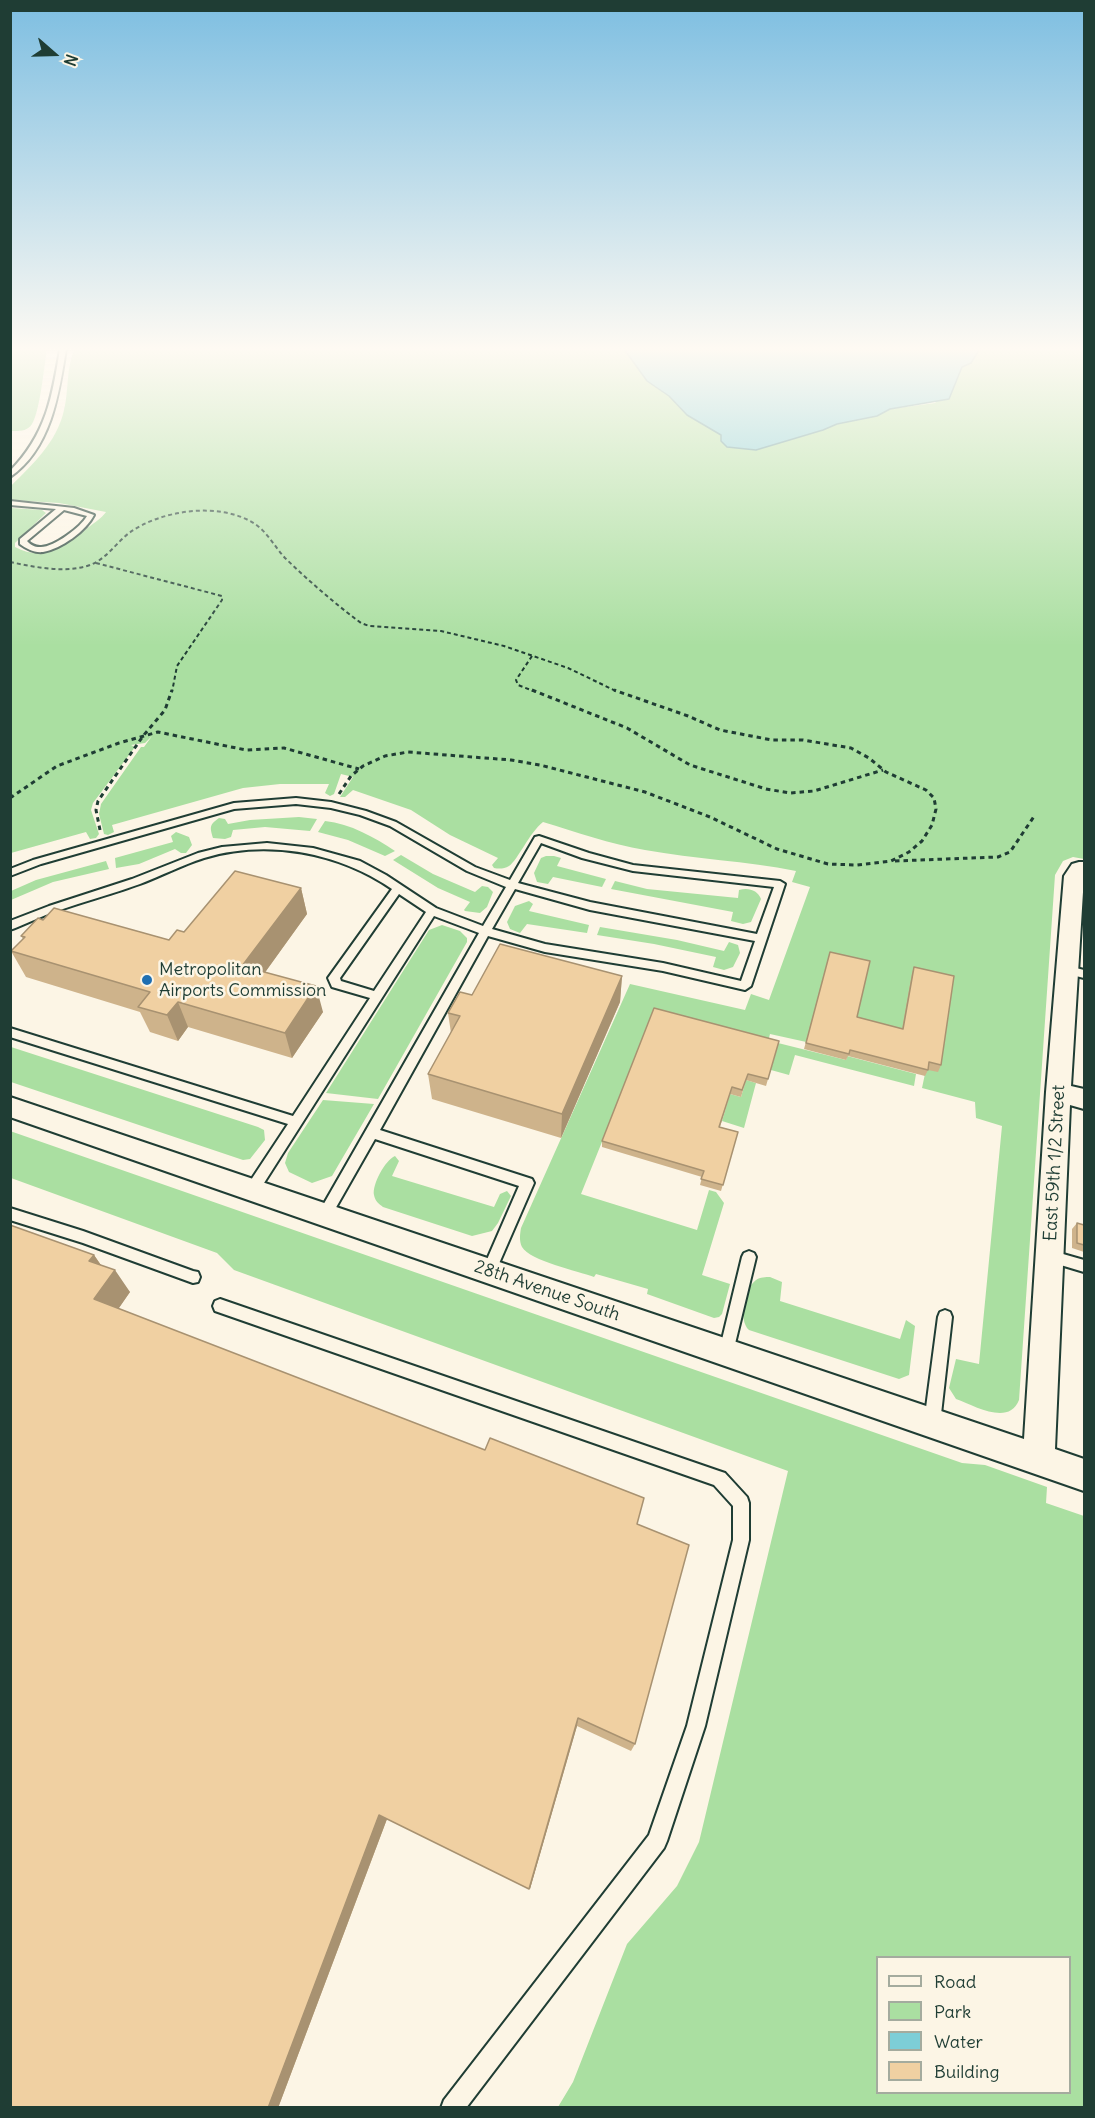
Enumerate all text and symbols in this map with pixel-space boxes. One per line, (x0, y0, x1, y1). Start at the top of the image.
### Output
north arrow (24, 24, 84, 84)
text: N (60, 52, 82, 69)
place label: Metropolitan Airports Commission (159, 959, 327, 1002)
marker: Metropolitan Airports Commission (140, 973, 154, 987)
street label: East 59th 1/2 Street (1040, 1084, 1070, 1242)
street label: 28th Avenue South (471, 1256, 623, 1326)
legend (876, 1956, 1071, 2094)
text: Road (934, 1970, 976, 1993)
text: Park (934, 2000, 971, 2023)
text: Water (934, 2030, 983, 2053)
text: Building (934, 2060, 999, 2083)

